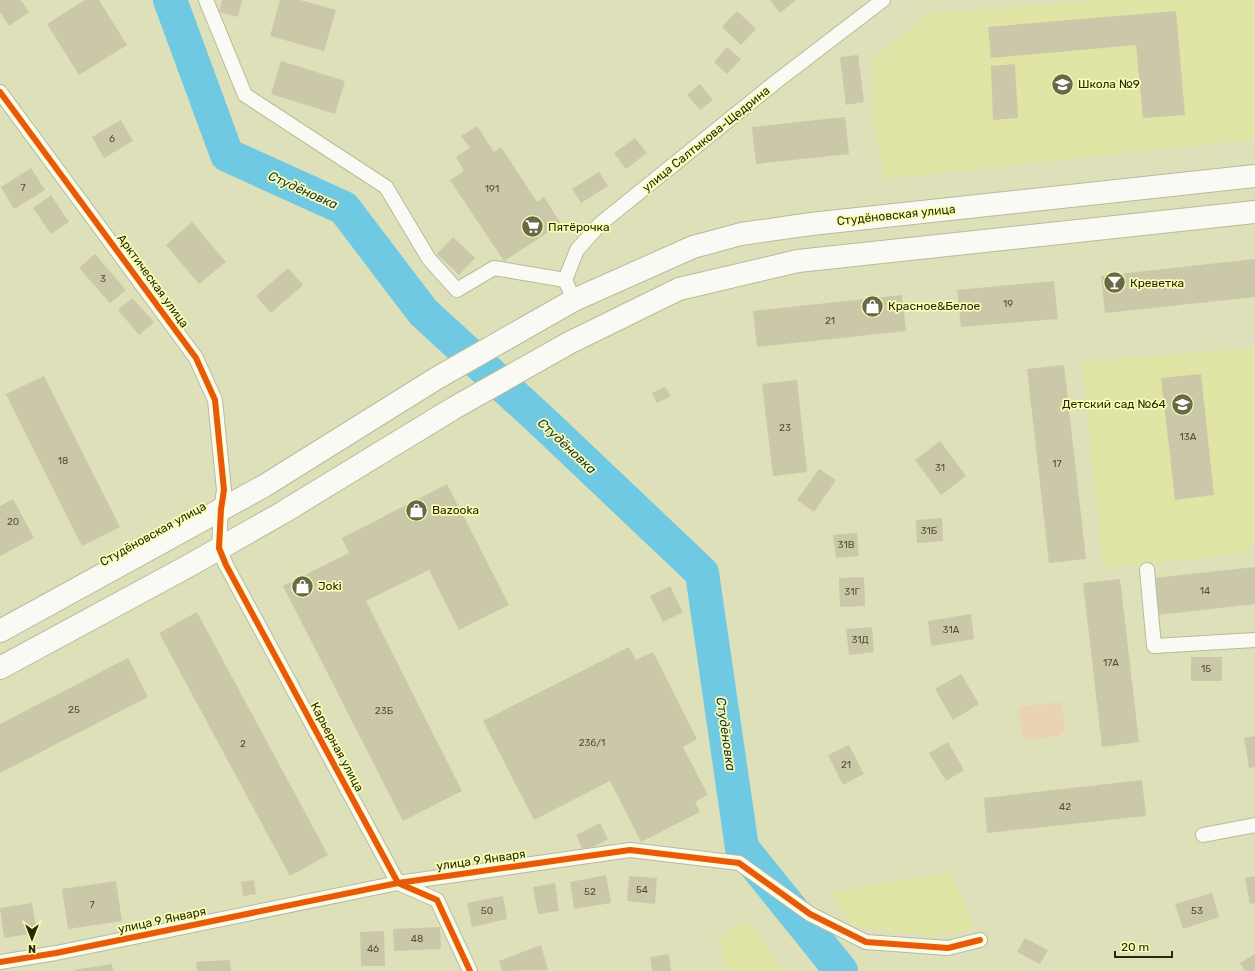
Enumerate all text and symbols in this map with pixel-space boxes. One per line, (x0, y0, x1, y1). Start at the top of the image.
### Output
school or university icon: Школа №9 (1050, 71, 1076, 97)
place label: Школа №9 (1078, 77, 1140, 91)
street label: улица Салтыкова-Щедрина (640, 83, 772, 195)
house number: 6 (109, 133, 115, 145)
water label: Студёновка (266, 168, 340, 212)
house number: 7 (20, 182, 26, 194)
house number: 191 (485, 183, 499, 195)
street label: Студёновская улица (836, 202, 956, 228)
supermarket icon: Пятёрочка (519, 214, 545, 240)
place label: Пятёрочка (548, 220, 610, 234)
street label: Арктическая улица (114, 232, 192, 330)
bar icon: Креветка (1102, 270, 1128, 296)
house number: 3 (100, 273, 106, 285)
place label: Креветка (1130, 276, 1184, 290)
shop icon: Красное&Белое (860, 293, 886, 319)
house number: 19 (1003, 298, 1013, 310)
place label: Красное&Белое (888, 299, 981, 313)
house number: 21 (825, 315, 835, 327)
school or university icon: Детский сад №64 (1169, 391, 1195, 417)
place label: Детский сад №64 (1062, 397, 1167, 411)
water label: Студёновка (535, 415, 600, 477)
house number: 23 (779, 422, 791, 434)
house number: 13А (1180, 431, 1197, 443)
house number: 18 (58, 455, 68, 467)
house number: 17 (1052, 458, 1062, 470)
house number: 31 (935, 462, 945, 474)
shop icon: Bazooka (403, 497, 429, 523)
street label: Студёновская улица (97, 499, 209, 569)
place label: Bazooka (432, 503, 479, 517)
house number: 20 (7, 516, 19, 528)
house number: 31Б (921, 525, 938, 537)
house number: 31В (838, 539, 855, 551)
shop icon: Joki (289, 573, 315, 599)
place label: Joki (318, 579, 342, 593)
house number: 14 (1200, 585, 1210, 597)
house number: 31Г (844, 586, 860, 598)
house number: 31А (943, 624, 960, 636)
house number: 31Д (851, 634, 869, 646)
house number: 17А (1103, 657, 1119, 669)
house number: 15 (1201, 663, 1211, 675)
water label: Студёновка (713, 696, 739, 772)
street label: Карьерная улица (308, 700, 366, 794)
house number: 25 (68, 704, 80, 716)
house number: 23Б (375, 705, 394, 717)
house number: 23б/1 (579, 737, 605, 749)
house number: 2 (240, 738, 246, 750)
house number: 21 (841, 759, 851, 771)
house number: 42 (1059, 801, 1071, 813)
street label: улица 9 Января (436, 847, 526, 873)
house number: 54 (636, 884, 648, 896)
house number: 52 (584, 886, 596, 898)
house number: 7 (89, 899, 95, 911)
street label: улица 9 Января (117, 904, 207, 936)
house number: 50 (481, 905, 493, 917)
house number: 53 (1191, 905, 1203, 917)
north arrow (12, 919, 52, 959)
house number: 48 (411, 933, 423, 945)
scale bar (1115, 933, 1172, 959)
text: 20 m (1121, 940, 1149, 954)
text: N (28, 942, 36, 955)
house number: 46 (367, 943, 379, 955)

